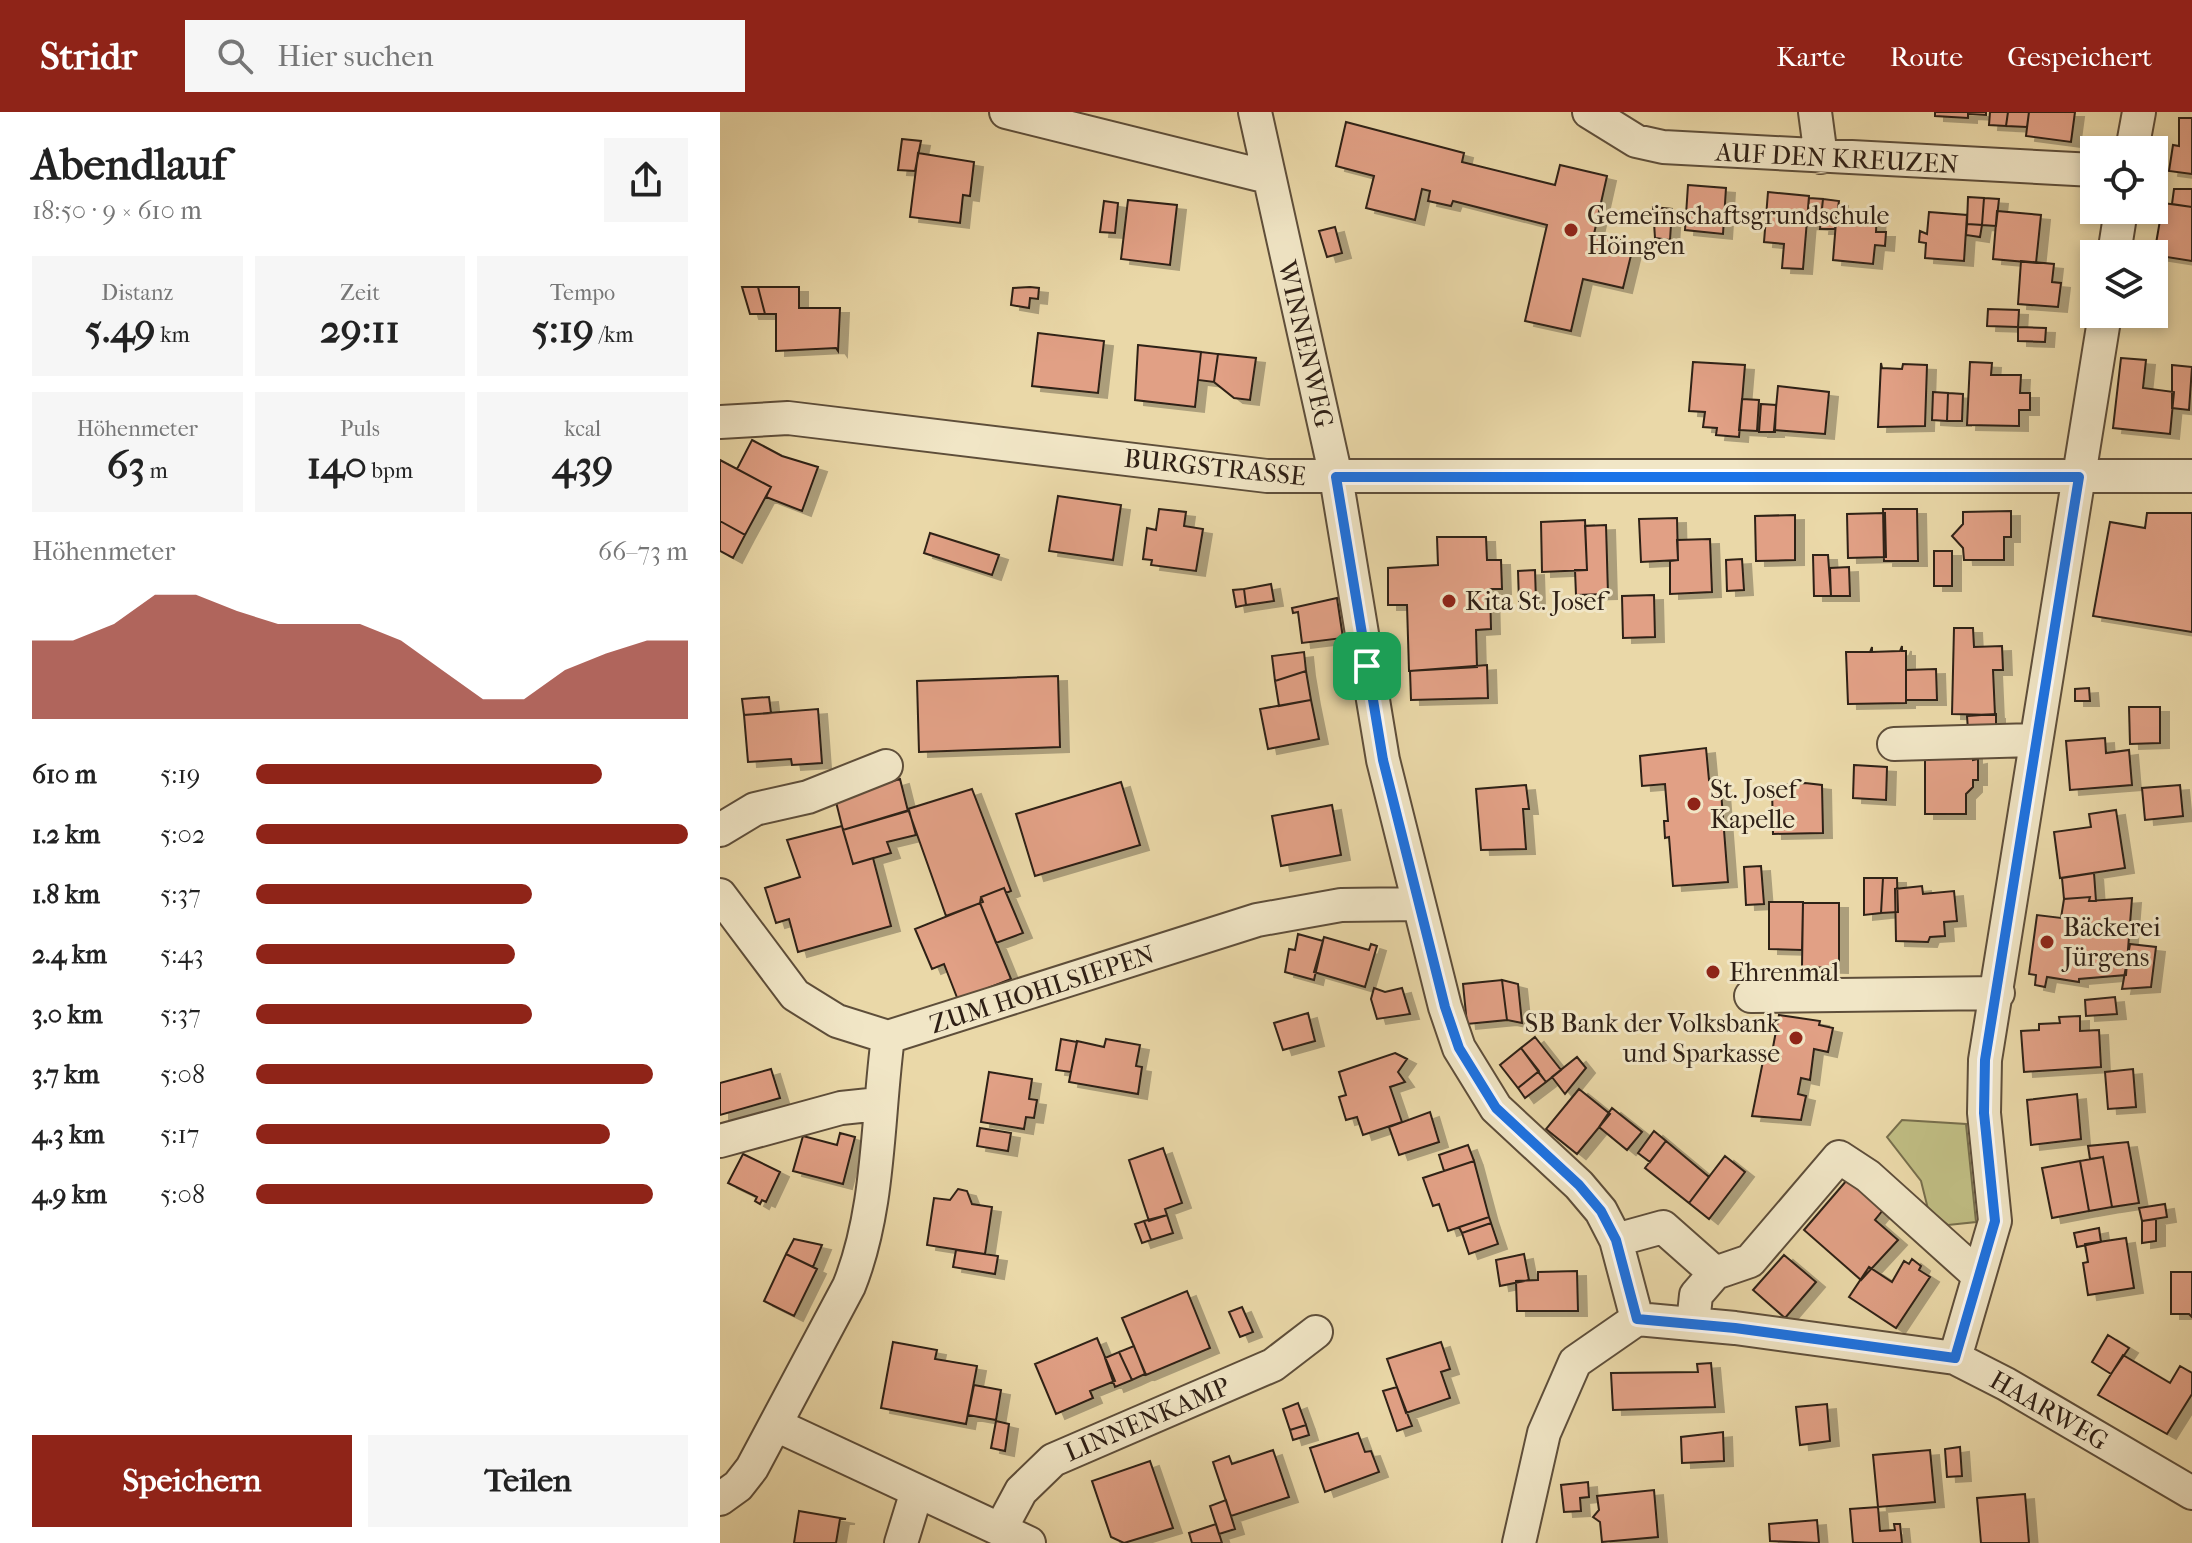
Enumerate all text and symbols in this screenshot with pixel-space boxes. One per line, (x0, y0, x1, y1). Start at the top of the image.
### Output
search box (185, 20, 745, 92)
text: Stridr (40, 34, 137, 79)
icon: search (213, 34, 257, 78)
text: Hier suchen (277, 39, 434, 74)
text: Karte (1776, 40, 1846, 73)
text: Route (1890, 40, 1963, 73)
text: Gespeichert (2007, 40, 2152, 73)
map controls (2080, 136, 2168, 328)
button: locate (2080, 136, 2168, 224)
street label: AUF DEN KREUZEN (1714, 137, 1960, 180)
button: share (604, 138, 688, 222)
text: Abendlauf (32, 139, 226, 190)
text: 18:50 · 9 × 610 m (32, 195, 202, 226)
place label: Gemeinschaftsgrundschule Höingen (1587, 200, 1889, 261)
marker: Gemeinschaftsgrundschule Höingen (1562, 221, 1580, 239)
button: layers (2080, 240, 2168, 328)
street label: WINNENWEG (1271, 257, 1340, 431)
text: Distanz (101, 280, 173, 306)
text: Zeit (340, 280, 380, 306)
text: Tempo (550, 280, 615, 306)
text: 5.49 (85, 306, 155, 352)
text: 29:11 (320, 306, 400, 352)
text: 5:19 (532, 306, 594, 352)
text: km (155, 322, 190, 348)
text: /km (594, 322, 634, 348)
text: Höhenmeter (77, 416, 198, 442)
text: Puls (340, 416, 380, 442)
text: kcal (564, 416, 601, 442)
text: 63 (107, 442, 145, 488)
text: 140 (307, 442, 367, 488)
text: 439 (552, 442, 613, 488)
street label: BURGSTRASSE (1122, 443, 1308, 492)
text: m (145, 458, 168, 484)
text: bpm (367, 458, 413, 484)
text: Höhenmeter (32, 536, 175, 567)
text: 66–73 m (598, 536, 688, 567)
place label: Kita St. Josef (1465, 586, 1610, 617)
marker: Kita St. Josef (1440, 592, 1458, 610)
pin (1333, 632, 1401, 700)
icon: arrive (1345, 644, 1389, 688)
text: 610 m (32, 759, 97, 790)
text: 5:19 (160, 759, 200, 790)
place label: St. Josef Kapelle (1710, 774, 1802, 835)
marker: St. Josef Kapelle (1685, 795, 1703, 813)
text: 1.2 km (32, 819, 100, 850)
text: 5:02 (160, 819, 205, 850)
text: 1.8 km (32, 879, 100, 910)
text: 5:37 (160, 879, 201, 910)
place label: Bäckerei Jürgens (2061, 912, 2161, 973)
marker: Bäckerei Jürgens (2038, 933, 2056, 951)
street label: ZUM HOHLSIEPEN (926, 938, 1159, 1040)
text: 2.4 km (32, 939, 107, 970)
text: 5:43 (160, 939, 204, 970)
place label: Ehrenmal (1729, 957, 1839, 988)
marker: Ehrenmal (1704, 963, 1722, 981)
text: 3.0 km (32, 999, 103, 1030)
text: 5:37 (160, 999, 201, 1030)
place label: SB Bank der Volksbank und Sparkasse (1525, 1008, 1781, 1069)
marker: SB Bank der Volksbank und Sparkasse (1787, 1029, 1805, 1047)
text: 3.7 km (32, 1059, 99, 1090)
text: 5:08 (160, 1059, 205, 1090)
text: 4.3 km (32, 1119, 104, 1150)
text: 5:17 (160, 1119, 199, 1150)
text: 4.9 km (32, 1179, 107, 1210)
text: 5:08 (160, 1179, 205, 1210)
street label: HAARWEG (1984, 1364, 2113, 1457)
street label: LINNENKAMP (1060, 1371, 1235, 1468)
button: Speichern (32, 1435, 352, 1527)
button: Teilen (368, 1435, 688, 1527)

